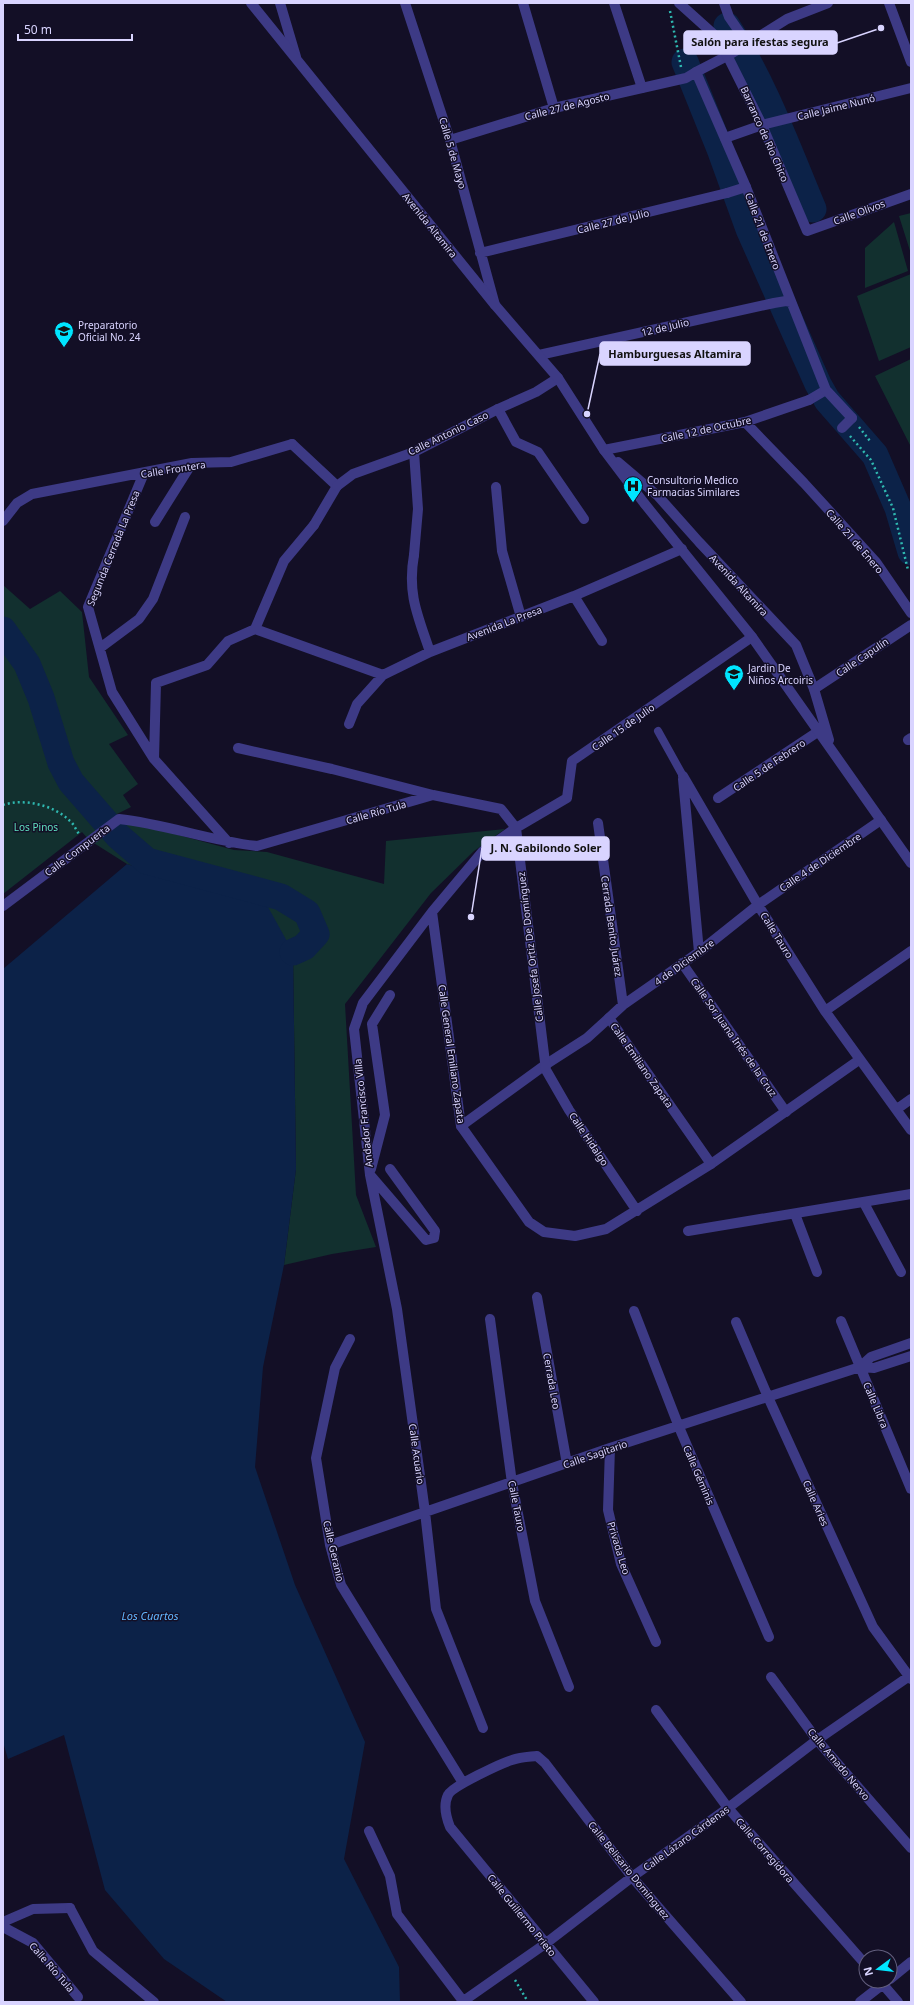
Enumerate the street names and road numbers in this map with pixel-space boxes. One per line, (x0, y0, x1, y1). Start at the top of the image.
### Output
street label: Barranco de Rio Chico (738, 84, 792, 184)
street label: Calle 27 de Agosto (523, 89, 611, 123)
street label: Calle Jaime Nunó (796, 91, 876, 123)
street label: Calle 5 de Mayo (436, 116, 470, 190)
street label: Avenida Altamira (399, 190, 461, 260)
street label: Calle 21 de Enero (742, 191, 784, 271)
street label: Calle Olivos (831, 196, 887, 228)
street label: Calle 27 de Julio (575, 205, 651, 237)
street label: 12 de Julio (640, 315, 690, 339)
street label: Calle Antonio Caso (405, 407, 491, 459)
street label: Calle 12 de Octubre (660, 413, 753, 445)
street label: Calle Frontera (140, 457, 206, 481)
street label: Segunda Cerrada La Presa (83, 488, 143, 608)
street label: Calle 21 de Enero (823, 506, 887, 576)
street label: Avenida Altamira (707, 551, 771, 619)
street label: Avenida La Presa (464, 602, 544, 644)
street label: Calle Capulín (833, 634, 891, 680)
street label: Calle 15 de Julio (589, 700, 657, 754)
street label: Calle 5 de Febrero (730, 736, 808, 794)
street label: Calle Río Tula (344, 797, 408, 827)
street label: Calle Compuerta (41, 821, 113, 879)
street label: Calle 4 de Diciembre (776, 829, 864, 895)
street label: Calle Josefa Ortiz De Domínguez (514, 871, 546, 1023)
street label: Cerrada Benito Juárez (598, 875, 626, 978)
street label: Calle Tauro (757, 909, 797, 961)
street label: 4 de Diciembre (651, 935, 717, 988)
street label: Calle Sor Juana Inés de la Cruz (688, 975, 781, 1099)
street label: Calle General Emiliano Zapata (435, 984, 469, 1124)
street label: Calle Emiliano Zapata (607, 1020, 677, 1110)
street label: Andador Francisco Villa (350, 1058, 376, 1168)
street label: Calle Hidalgo (566, 1109, 612, 1169)
street label: Cerrada Leo (540, 1352, 564, 1410)
street label: Calle Libra (860, 1380, 892, 1430)
street label: Calle Acuario (406, 1423, 428, 1485)
street label: Calle Sagitario (561, 1436, 629, 1472)
street label: Calle Géminis (680, 1443, 718, 1507)
street label: Calle Aries (800, 1478, 832, 1528)
street label: Calle Tauro (505, 1479, 529, 1533)
street label: Calle Geranio (320, 1519, 348, 1583)
street label: Privada Leo (604, 1520, 634, 1576)
street label: Calle Amado Nervo (805, 1725, 873, 1803)
street label: Calle Lázaro Cárdenas (640, 1802, 732, 1874)
street label: Calle Corregidora (733, 1815, 797, 1885)
street label: Calle Belisario Domínguez (585, 1818, 673, 1922)
street label: Calle Guillermo Prieto (484, 1871, 560, 1959)
street label: Calle Río Tula (26, 1939, 78, 1995)

